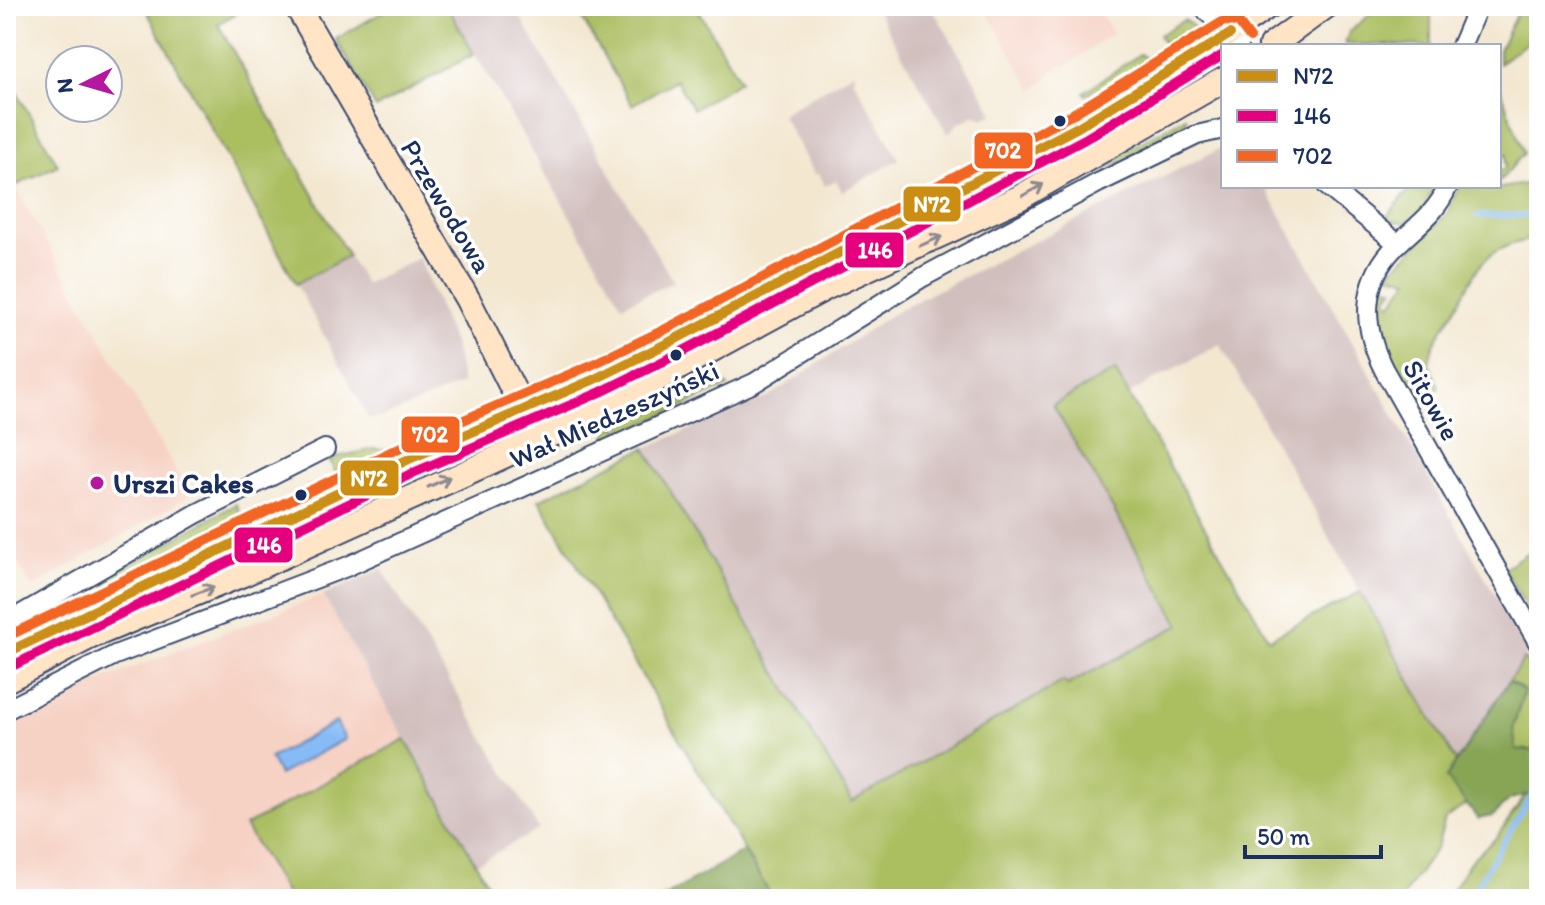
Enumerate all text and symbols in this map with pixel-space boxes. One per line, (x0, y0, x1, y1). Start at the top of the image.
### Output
north arrow (44, 44, 124, 124)
legend (1221, 44, 1501, 188)
text: N72 (1293, 61, 1334, 90)
text: N (50, 77, 79, 94)
text: 146 (1293, 101, 1331, 130)
unlabelled marker (1052, 113, 1068, 129)
line badge: 702 (973, 131, 1034, 170)
street label: Przewodowa (394, 133, 500, 279)
text: 702 (984, 137, 1021, 164)
text: 702 (1293, 141, 1333, 170)
one-way arrow (1021, 181, 1045, 197)
line badge: N72 (902, 185, 962, 223)
text: N72 (913, 191, 951, 218)
line badge: 146 (844, 231, 905, 269)
one-way arrow (919, 232, 943, 247)
text: 146 (857, 237, 893, 264)
unlabelled marker (668, 347, 684, 363)
street label: Wał Miedzeszyński (504, 353, 724, 475)
street label: Sitowie (1396, 354, 1468, 446)
line badge: 702 (400, 415, 461, 454)
text: 702 (411, 421, 448, 448)
line badge: N72 (339, 459, 400, 497)
text: N72 (350, 465, 388, 492)
place label: Urszi Cakes (113, 466, 254, 500)
marker: Urszi Cakes (88, 474, 106, 492)
one-way arrow (427, 474, 451, 489)
unlabelled marker (293, 487, 309, 503)
line badge: 146 (233, 526, 294, 564)
text: 146 (246, 532, 282, 559)
one-way arrow (190, 583, 215, 597)
scale bar (1245, 809, 1381, 859)
text: 50 m (1257, 822, 1310, 851)

